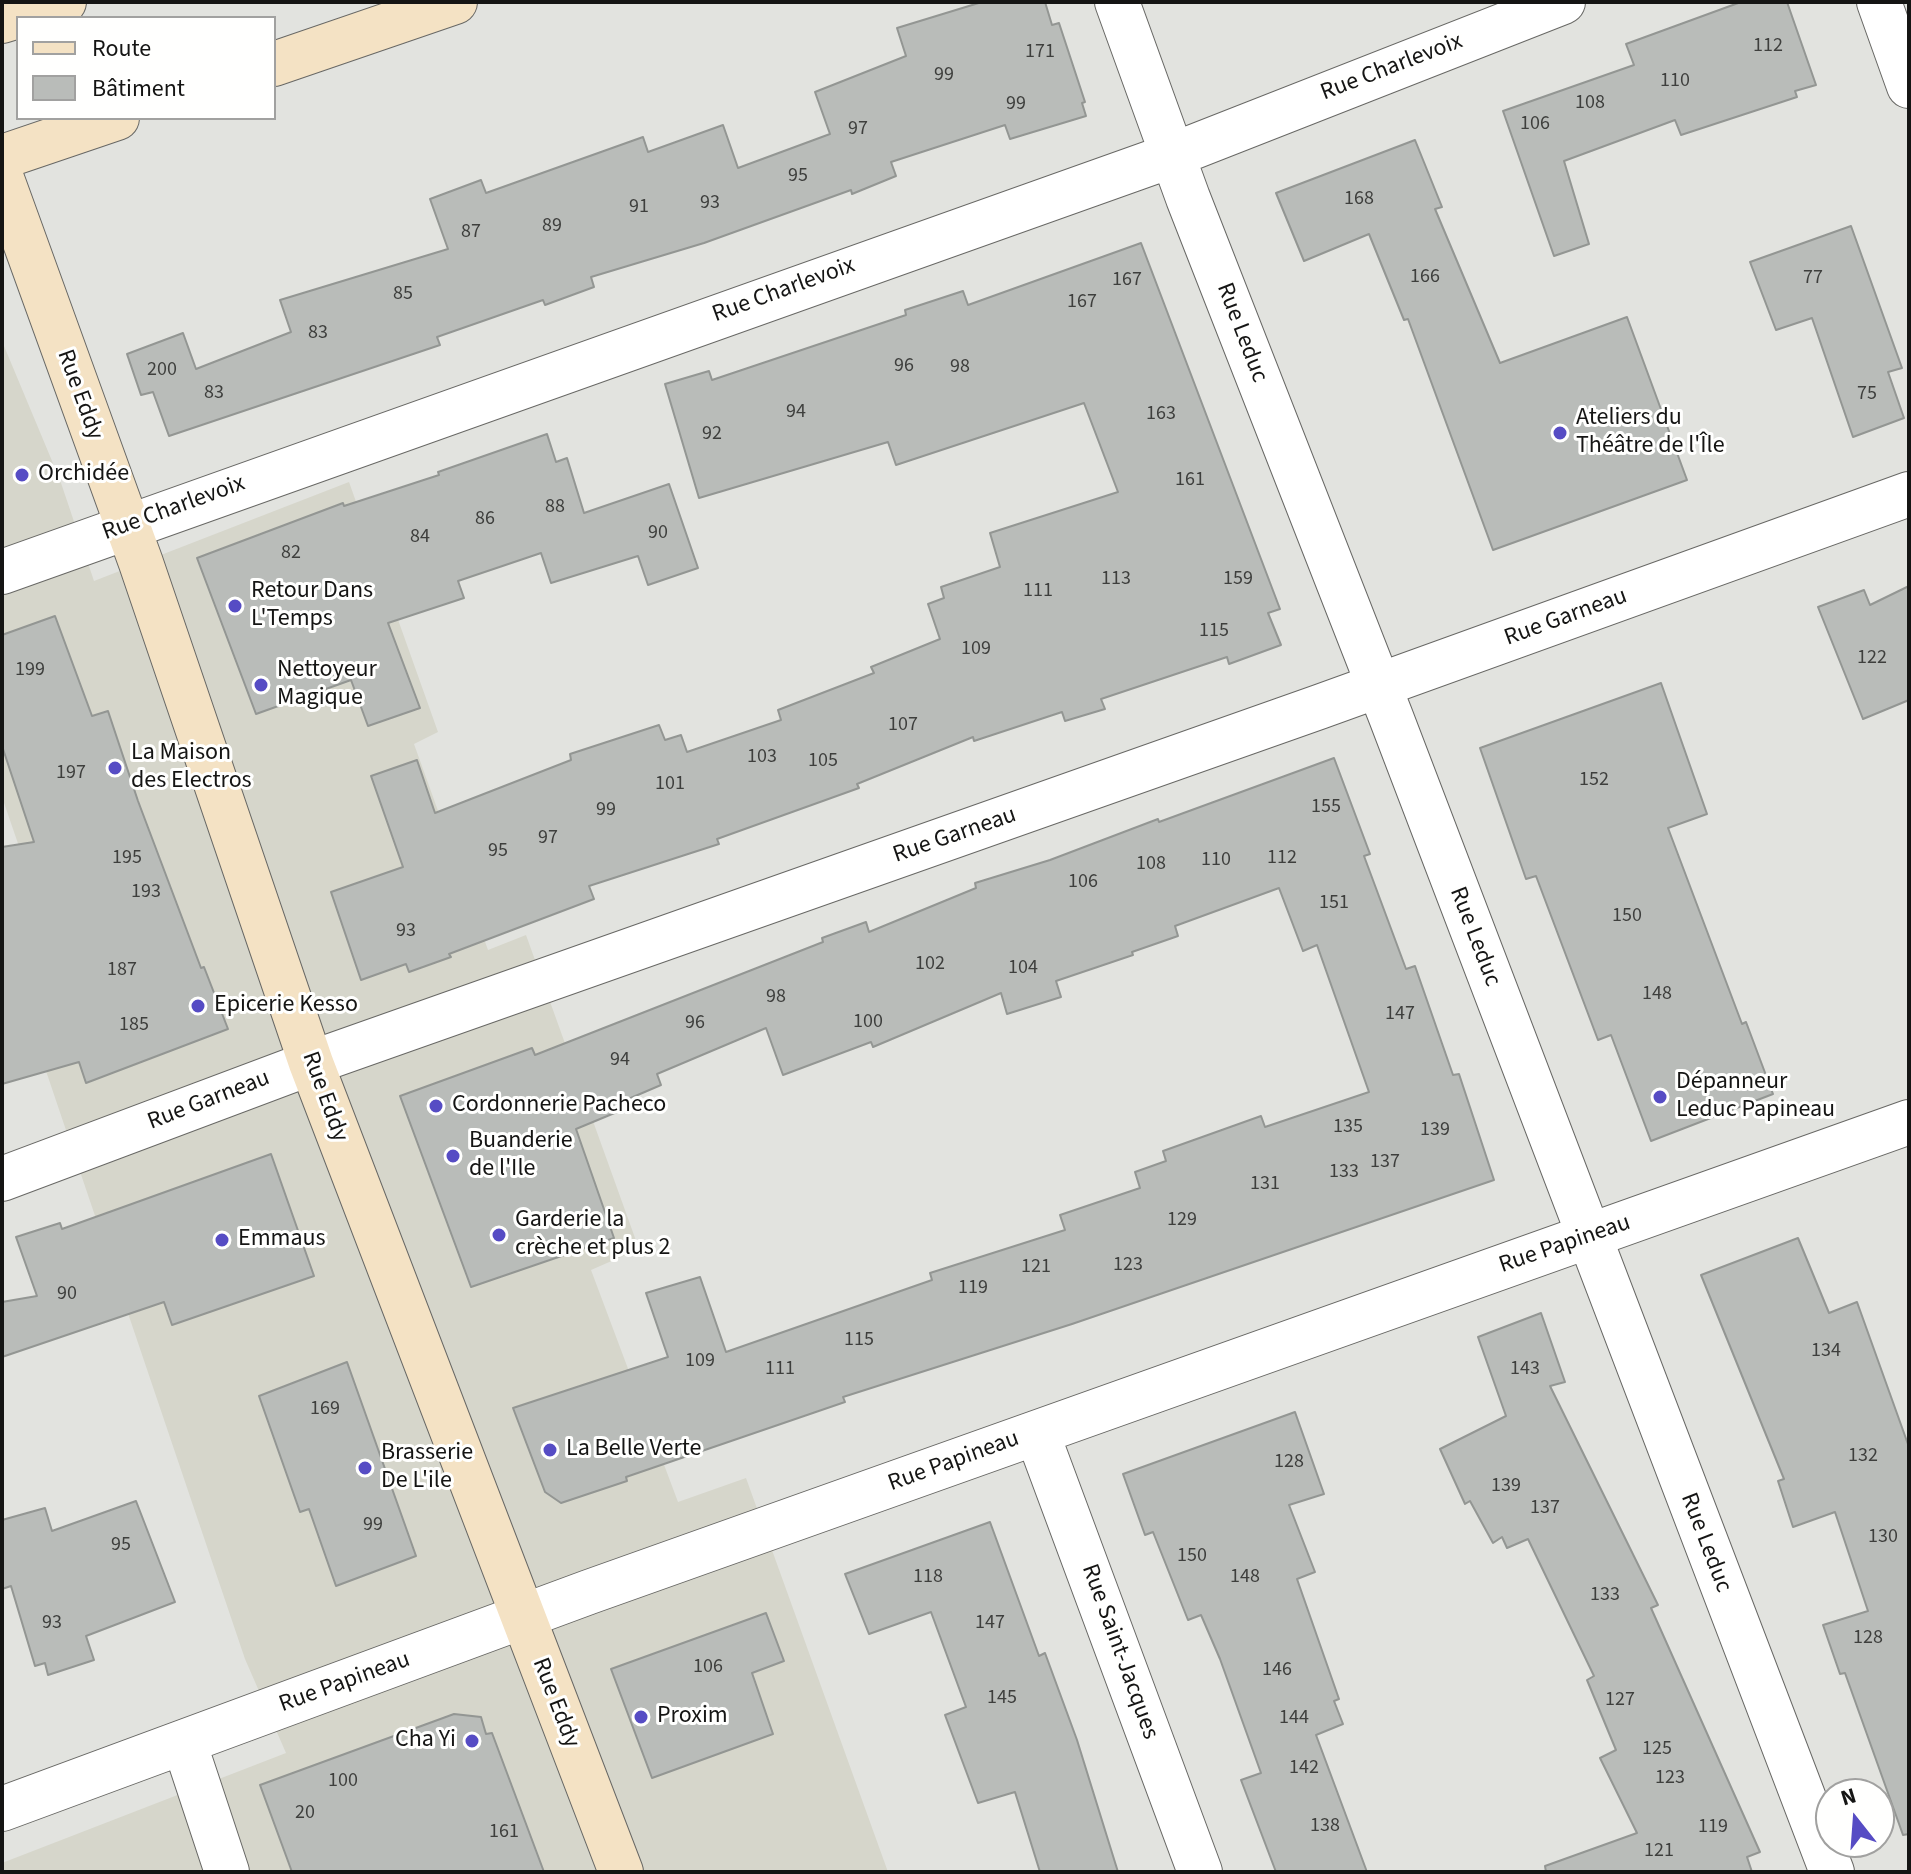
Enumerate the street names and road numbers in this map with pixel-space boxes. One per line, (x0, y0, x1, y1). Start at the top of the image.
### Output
street label: Rue Charlevoix (1317, 28, 1467, 108)
street label: Rue Charlevoix (709, 252, 859, 330)
street label: Rue Leduc (1209, 279, 1273, 387)
street label: Rue Eddy (49, 346, 109, 444)
street label: Rue Charlevoix (99, 470, 249, 548)
street label: Rue Garneau (1501, 582, 1631, 654)
street label: Rue Garneau (890, 801, 1020, 871)
street label: Rue Leduc (1442, 883, 1506, 991)
street label: Rue Eddy (294, 1048, 354, 1146)
street label: Rue Garneau (144, 1065, 274, 1137)
street label: Rue Papineau (1495, 1209, 1635, 1281)
street label: Rue Papineau (885, 1425, 1023, 1499)
street label: Rue Leduc (1673, 1489, 1737, 1597)
street label: Rue Saint-Jacques (1074, 1561, 1164, 1743)
street label: Rue Papineau (276, 1646, 414, 1720)
street label: Rue Eddy (525, 1654, 585, 1752)

